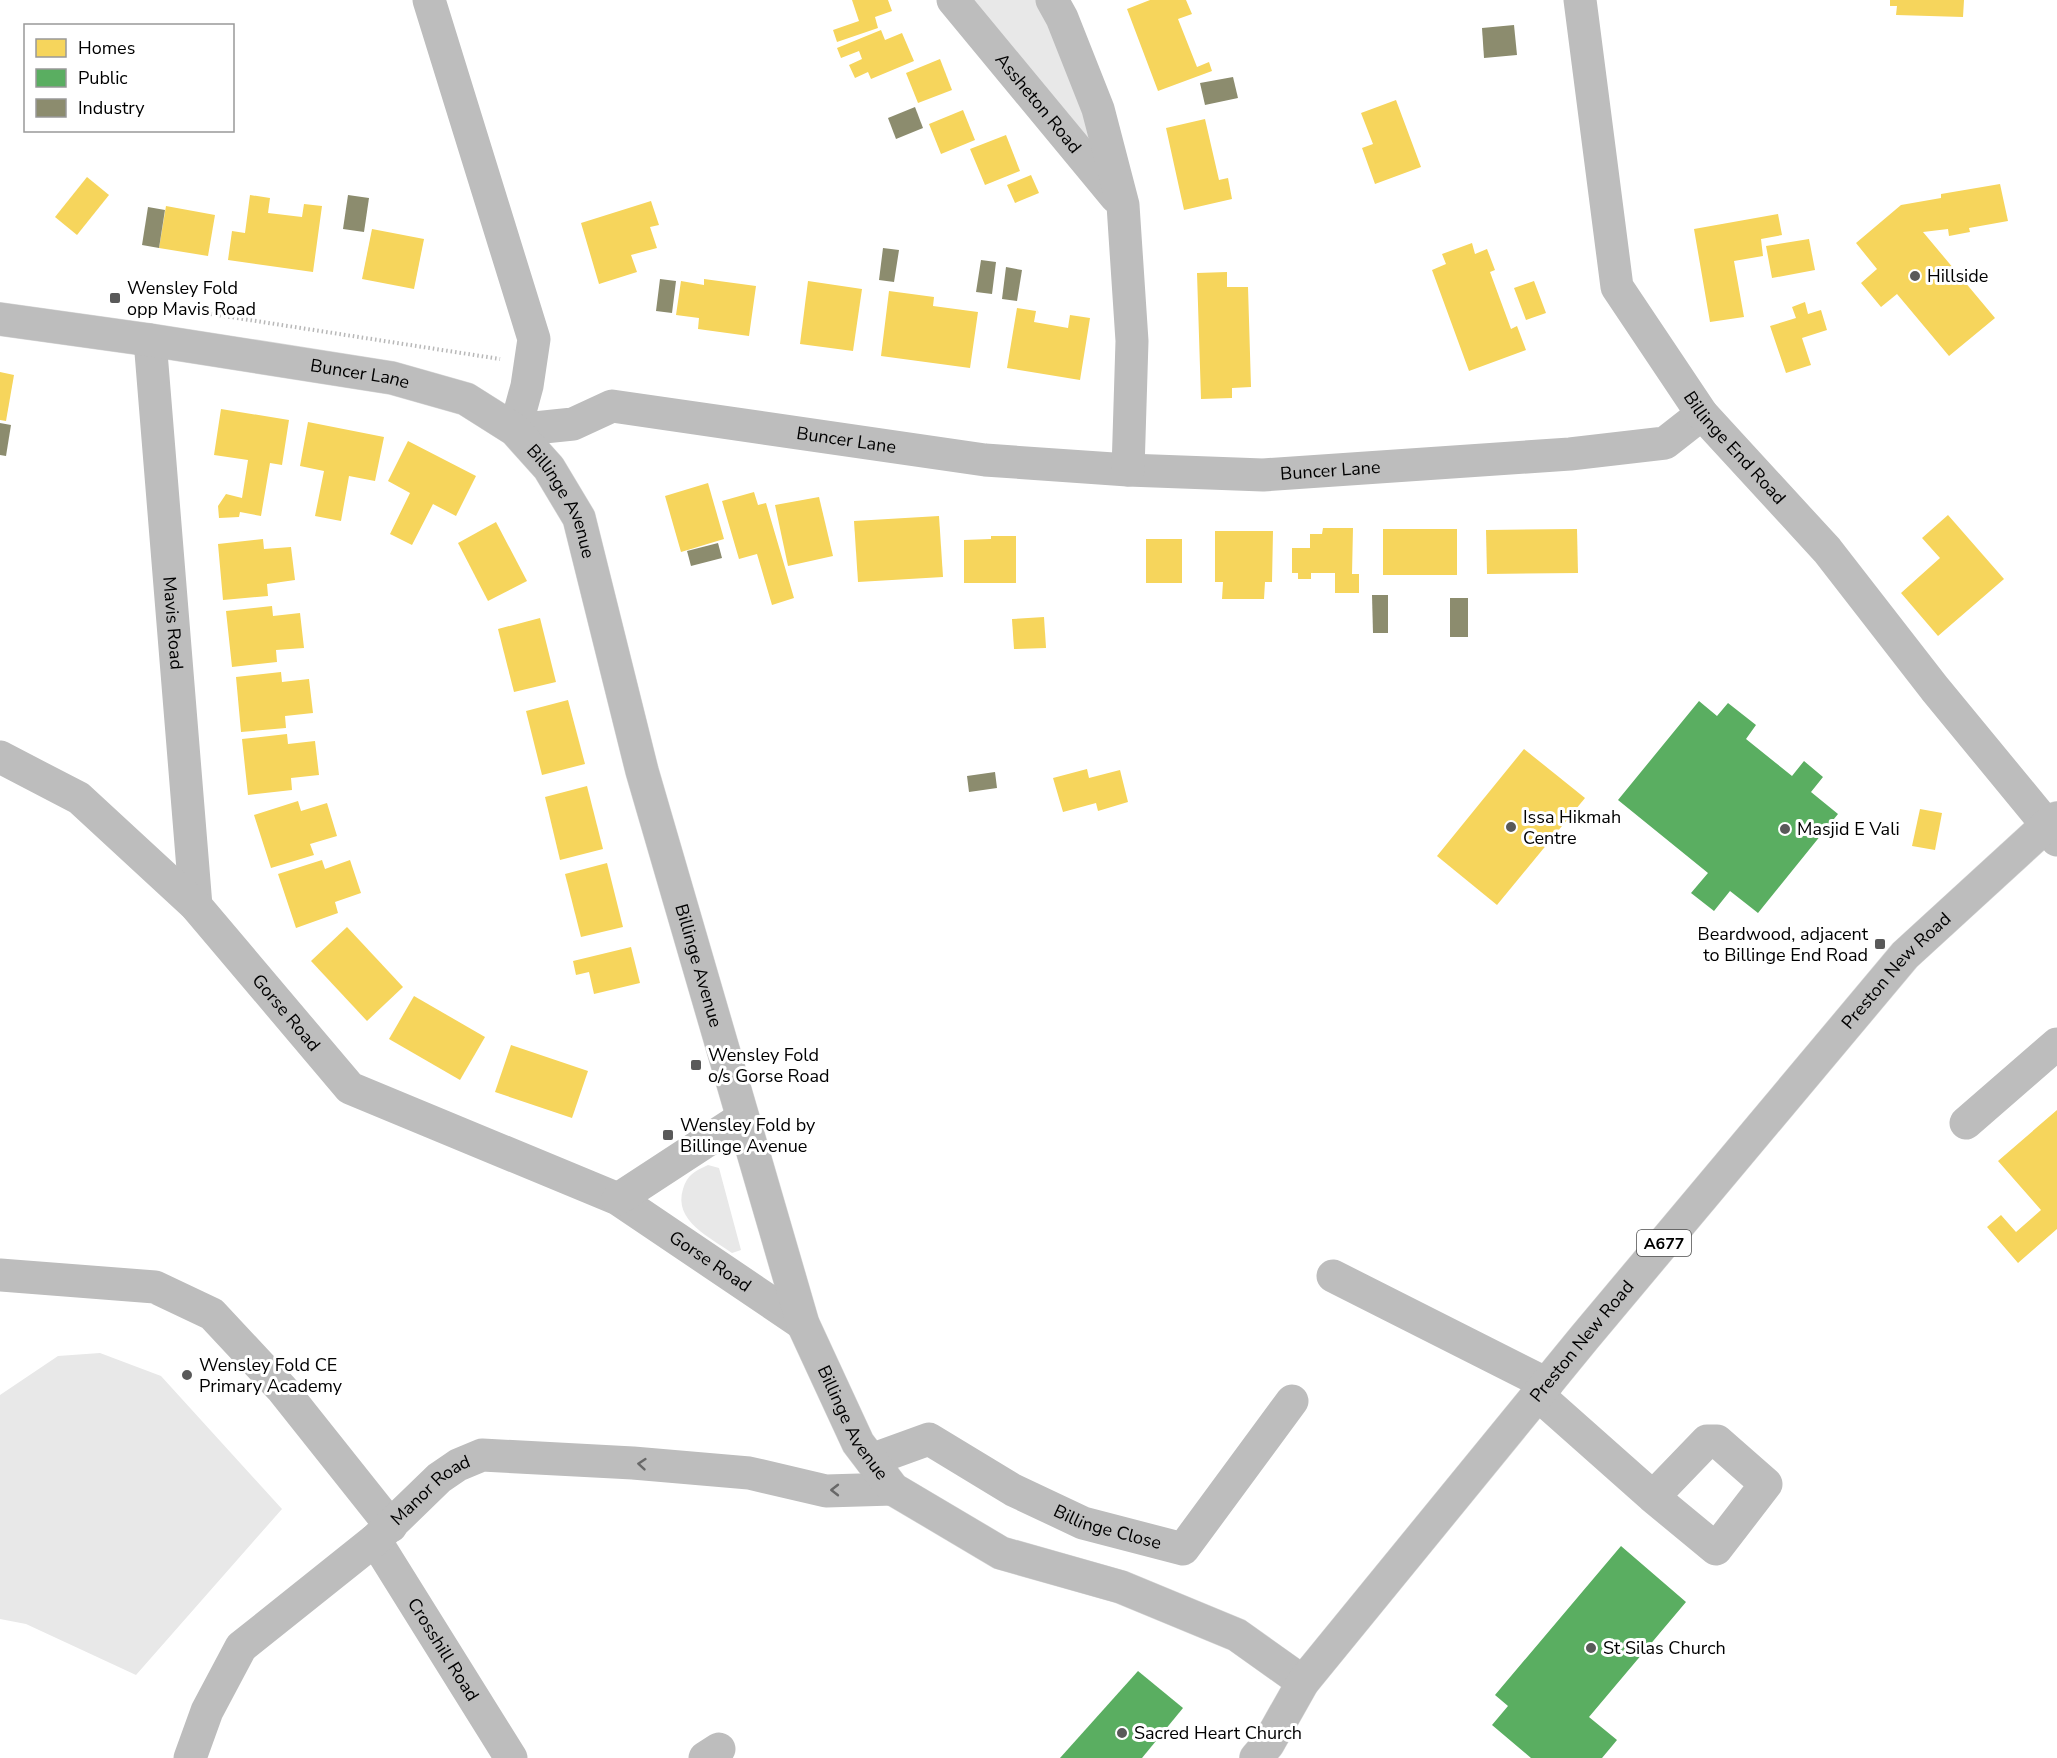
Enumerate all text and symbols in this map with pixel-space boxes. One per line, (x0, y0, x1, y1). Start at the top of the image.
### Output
legend (24, 24, 234, 132)
text: Homes (78, 36, 135, 60)
street label: Assheton Road (990, 48, 1087, 158)
text: Public (78, 66, 128, 90)
text: Industry (78, 96, 145, 120)
place label: Hillside (1927, 264, 1988, 288)
marker: Hillside (1908, 269, 1922, 283)
place label: Wensley Fold opp Mavis Road (127, 276, 256, 321)
marker: Wensley Fold opp Mavis Road (108, 291, 122, 305)
street label: Buncer Lane (308, 353, 412, 394)
street label: Billinge End Road (1678, 386, 1791, 510)
street label: Buncer Lane (795, 421, 898, 459)
street label: Billinge Avenue (521, 439, 601, 561)
street label: Buncer Lane (1279, 455, 1381, 486)
street label: Mavis Road (157, 575, 189, 671)
place label: Issa Hikmah Centre (1523, 805, 1621, 850)
place label: Masjid E Vali (1797, 817, 1900, 841)
marker: Issa Hikmah Centre (1504, 820, 1518, 834)
marker: Masjid E Vali (1778, 822, 1792, 836)
street label: Billinge Avenue (669, 901, 728, 1030)
street label: Preston New Road (1836, 907, 1956, 1034)
place label: Beardwood, adjacent to Billinge End Road (1698, 922, 1869, 967)
marker: Beardwood, adjacent to Billinge End Road (1873, 937, 1887, 951)
street label: Gorse Road (247, 969, 326, 1056)
place label: Wensley Fold o/s Gorse Road (708, 1043, 829, 1088)
marker: Wensley Fold o/s Gorse Road (689, 1058, 703, 1072)
place label: Wensley Fold by Billinge Avenue (680, 1113, 816, 1158)
marker: Wensley Fold by Billinge Avenue (661, 1128, 675, 1142)
street label: Gorse Road (664, 1225, 756, 1298)
road number: A677 (1637, 1230, 1691, 1256)
street label: Preston New Road (1524, 1275, 1639, 1407)
place label: Wensley Fold CE Primary Academy (199, 1353, 343, 1398)
street label: Billinge Avenue (812, 1362, 894, 1485)
marker: Wensley Fold CE Primary Academy (180, 1368, 194, 1382)
street label: Manor Road (385, 1449, 474, 1531)
one-way arrow (638, 1458, 647, 1471)
one-way arrow (830, 1484, 839, 1496)
street label: Billinge Close (1050, 1499, 1164, 1555)
street label: Crosshill Road (402, 1593, 485, 1706)
place label: St Silas Church (1603, 1636, 1726, 1660)
marker: St Silas Church (1584, 1641, 1598, 1655)
place label: Sacred Heart Church (1134, 1721, 1302, 1745)
marker: Sacred Heart Church (1115, 1726, 1129, 1740)

